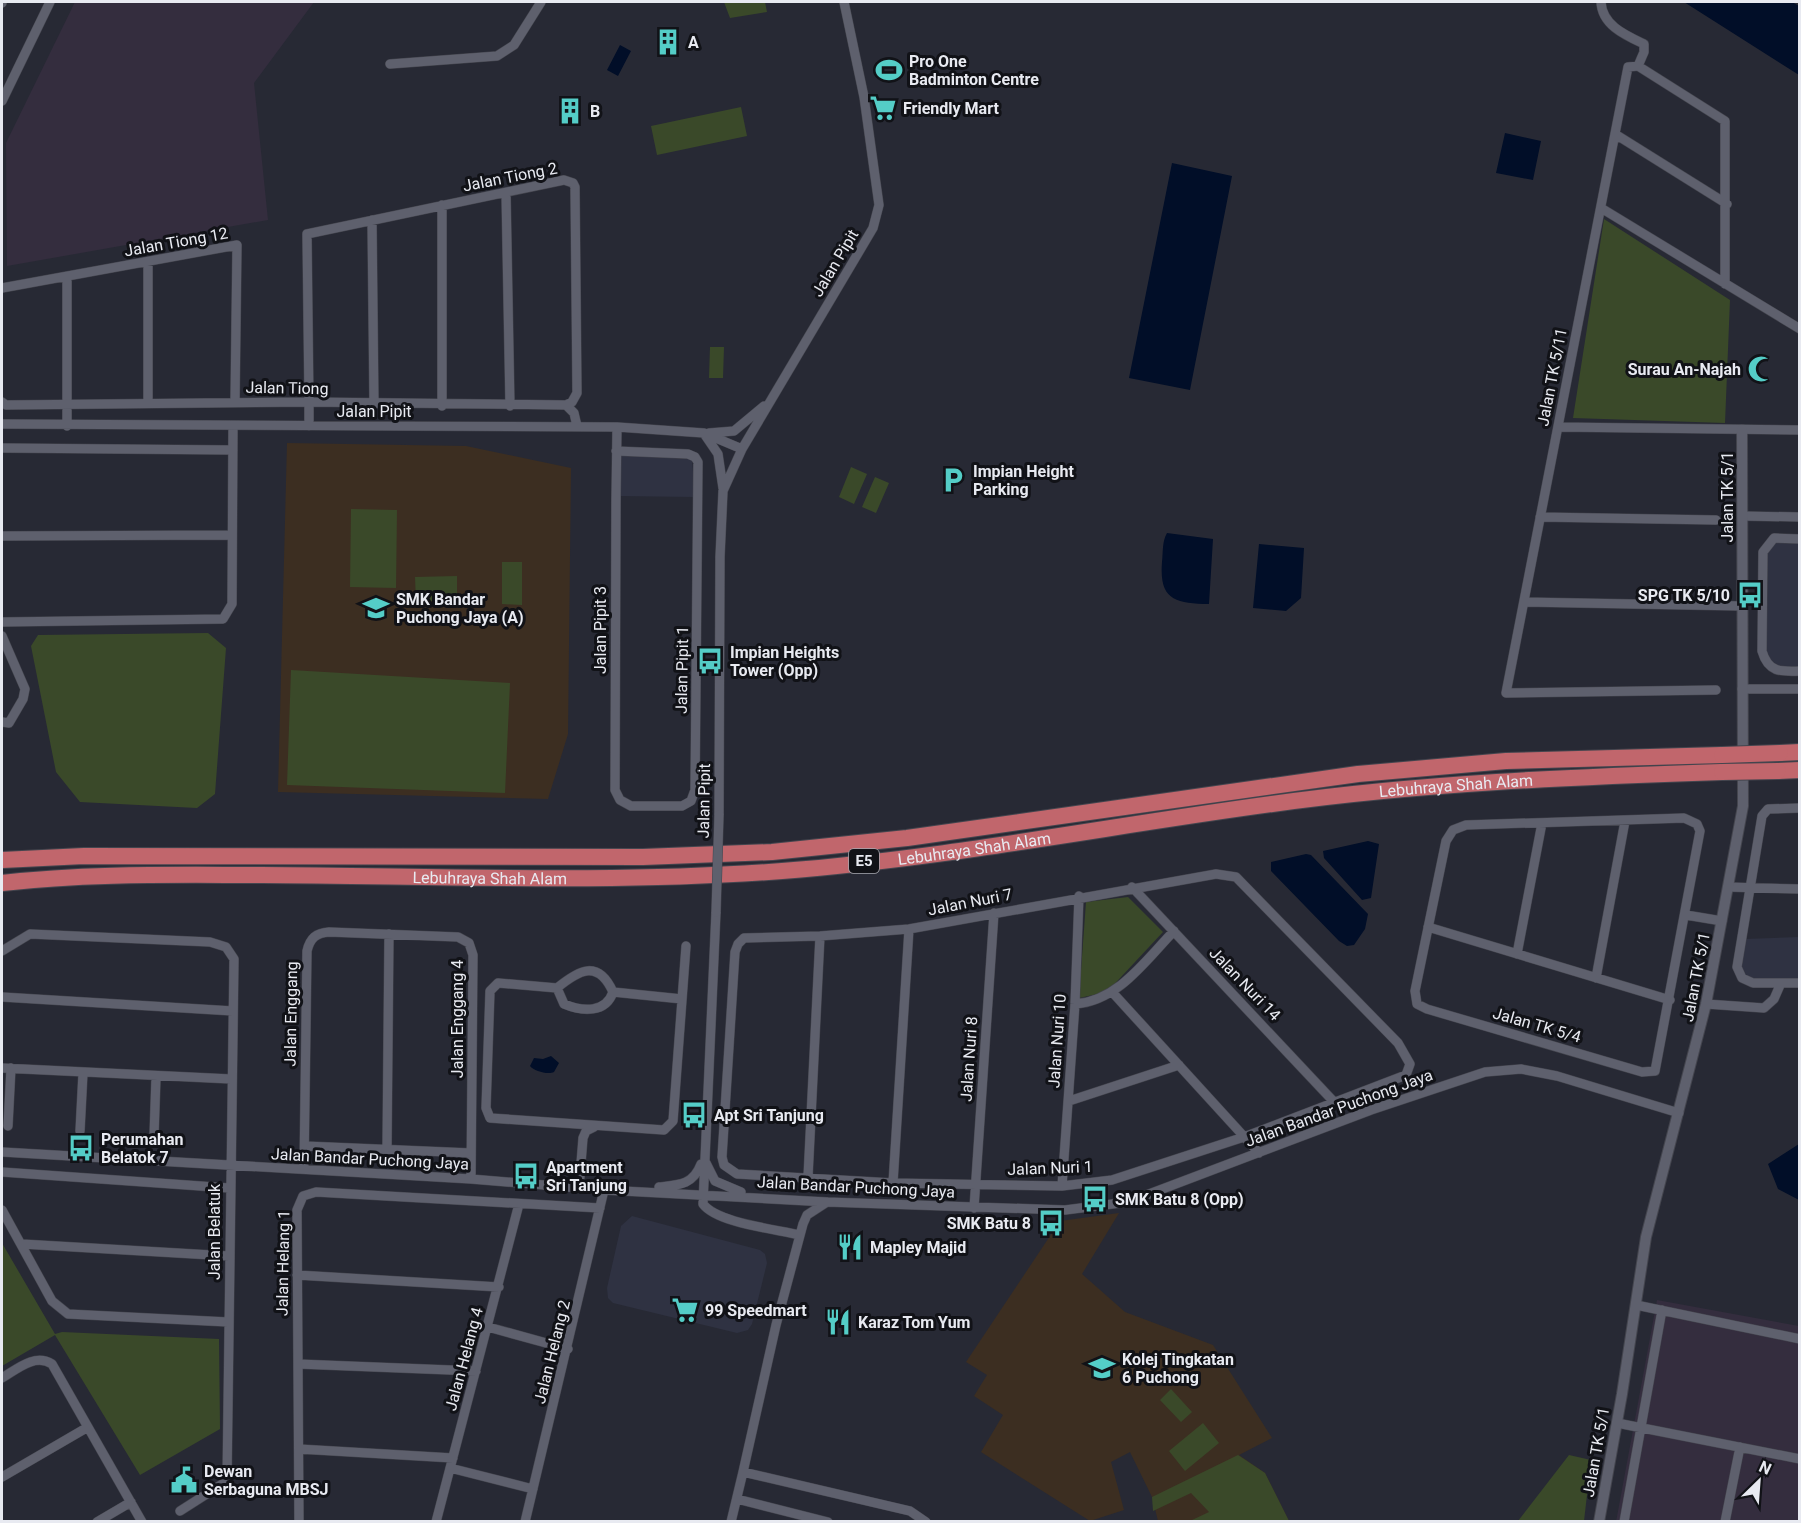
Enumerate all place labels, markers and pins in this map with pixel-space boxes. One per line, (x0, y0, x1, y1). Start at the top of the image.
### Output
building icon: A (653, 27, 683, 57)
place label: A (688, 33, 699, 52)
place label: Pro One Badminton Centre (909, 52, 1039, 89)
sports icon: Pro One Badminton Centre (874, 55, 904, 85)
supermarket icon: Friendly Mart (868, 93, 898, 123)
building icon: B (555, 96, 585, 126)
place label: Friendly Mart (903, 99, 999, 118)
place label: B (590, 102, 600, 121)
mosque icon: Surau An-Najah (1746, 354, 1776, 384)
place label: Surau An-Najah (1628, 360, 1741, 379)
place label: Impian Height Parking (973, 462, 1075, 499)
parking icon: Impian Height Parking (938, 465, 968, 495)
bus stop icon: SPG TK 5/10 (1735, 580, 1765, 610)
place label: SPG TK 5/10 (1638, 586, 1730, 605)
place label: SMK Bandar Puchong Jaya (A) (396, 590, 524, 627)
school or university icon: SMK Bandar Puchong Jaya (A) (361, 593, 391, 623)
place label: Impian Heights Tower (Opp) (730, 643, 839, 680)
bus stop icon: Impian Heights Tower (Opp) (695, 646, 725, 676)
bus stop icon: Apt Sri Tanjung (679, 1100, 709, 1130)
place label: Apt Sri Tanjung (714, 1106, 824, 1125)
place label: Perumahan Belatok 7 (101, 1130, 184, 1167)
bus stop icon: Perumahan Belatok 7 (66, 1133, 96, 1163)
place label: Apartment Sri Tanjung (546, 1158, 627, 1195)
bus stop icon: Apartment Sri Tanjung (511, 1161, 541, 1191)
bus stop icon: SMK Batu 8 (Opp) (1080, 1184, 1110, 1214)
place label: SMK Batu 8 (Opp) (1115, 1190, 1244, 1209)
bus stop icon: SMK Batu 8 (1036, 1208, 1066, 1238)
place label: SMK Batu 8 (947, 1214, 1031, 1233)
restaurant icon: Mapley Majid (835, 1232, 865, 1262)
place label: Mapley Majid (870, 1238, 966, 1257)
supermarket icon: 99 Speedmart (670, 1295, 700, 1325)
place label: 99 Speedmart (705, 1301, 807, 1320)
restaurant icon: Karaz Tom Yum (823, 1307, 853, 1337)
place label: Karaz Tom Yum (858, 1313, 970, 1332)
place label: Kolej Tingkatan 6 Puchong (1122, 1350, 1234, 1387)
school or university icon: Kolej Tingkatan 6 Puchong (1087, 1353, 1117, 1383)
place label: Dewan Serbaguna MBSJ (204, 1462, 329, 1499)
public building icon: Dewan Serbaguna MBSJ (169, 1465, 199, 1495)

